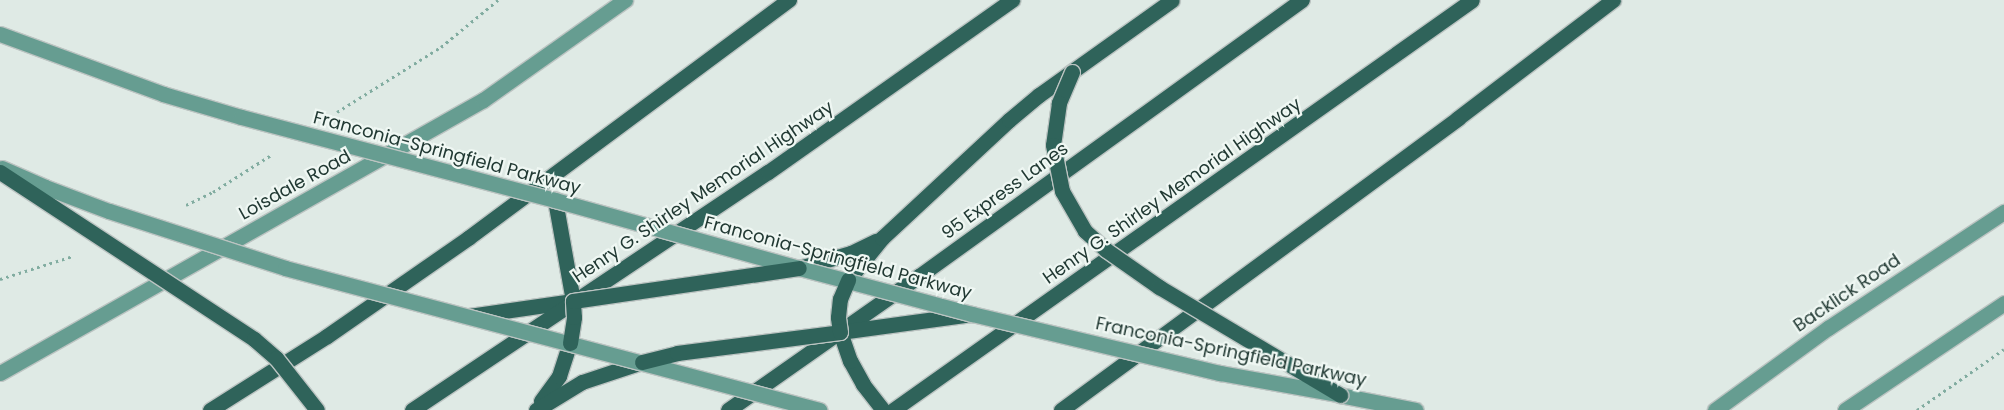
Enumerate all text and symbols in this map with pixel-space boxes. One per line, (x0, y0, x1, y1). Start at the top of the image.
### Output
street label: Henry G. Shirley Memorial Highway (1039, 93, 1305, 289)
street label: Henry G. Shirley Memorial Highway (568, 96, 838, 288)
street label: Franconia-Springfield Parkway (311, 107, 583, 199)
street label: 95 Express Lanes (938, 138, 1072, 244)
street label: Loisdale Road (235, 145, 355, 225)
street label: Franconia-Springfield Parkway (702, 212, 974, 304)
street label: Backlick Road (1790, 249, 1904, 337)
street label: Franconia-Springfield Parkway (1094, 313, 1368, 391)

